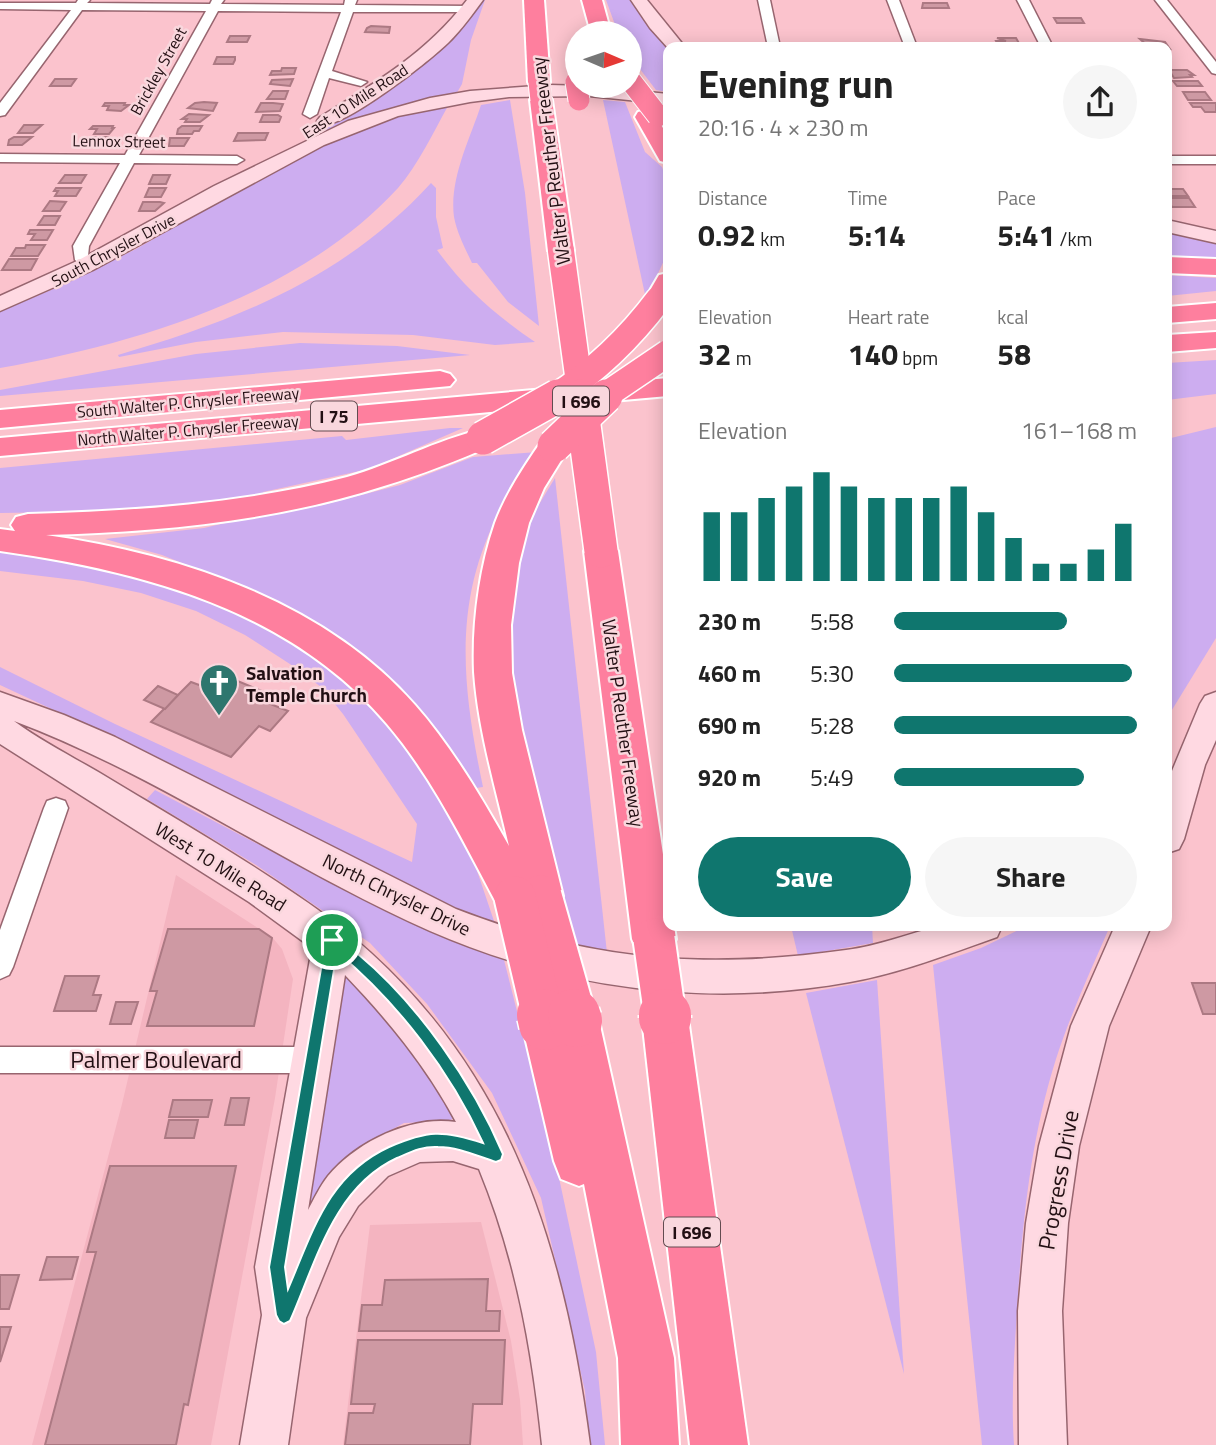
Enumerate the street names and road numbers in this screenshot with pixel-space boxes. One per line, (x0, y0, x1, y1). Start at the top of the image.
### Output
street label: Brickley Street (124, 22, 192, 120)
street label: Walter P Reuther Freeway (523, 55, 577, 267)
street label: East 10 Mile Road (297, 58, 413, 144)
street label: Lennox Street (72, 128, 166, 154)
street label: South Chrysler Drive (47, 207, 179, 293)
street label: South Walter P. Chrysler Freeway (76, 380, 300, 424)
road number: I 696 (553, 386, 609, 416)
road number: I 75 (311, 402, 357, 430)
street label: North Walter P. Chrysler Freeway (76, 408, 300, 452)
street label: Walter P Reuther Freeway (595, 617, 653, 829)
street label: West 10 Mile Road (149, 814, 293, 918)
street label: North Chrysler Drive (318, 846, 476, 942)
street label: Palmer Boulevard (70, 1042, 242, 1077)
street label: Progress Drive (1028, 1107, 1088, 1253)
road number: I 696 (664, 1218, 720, 1246)

